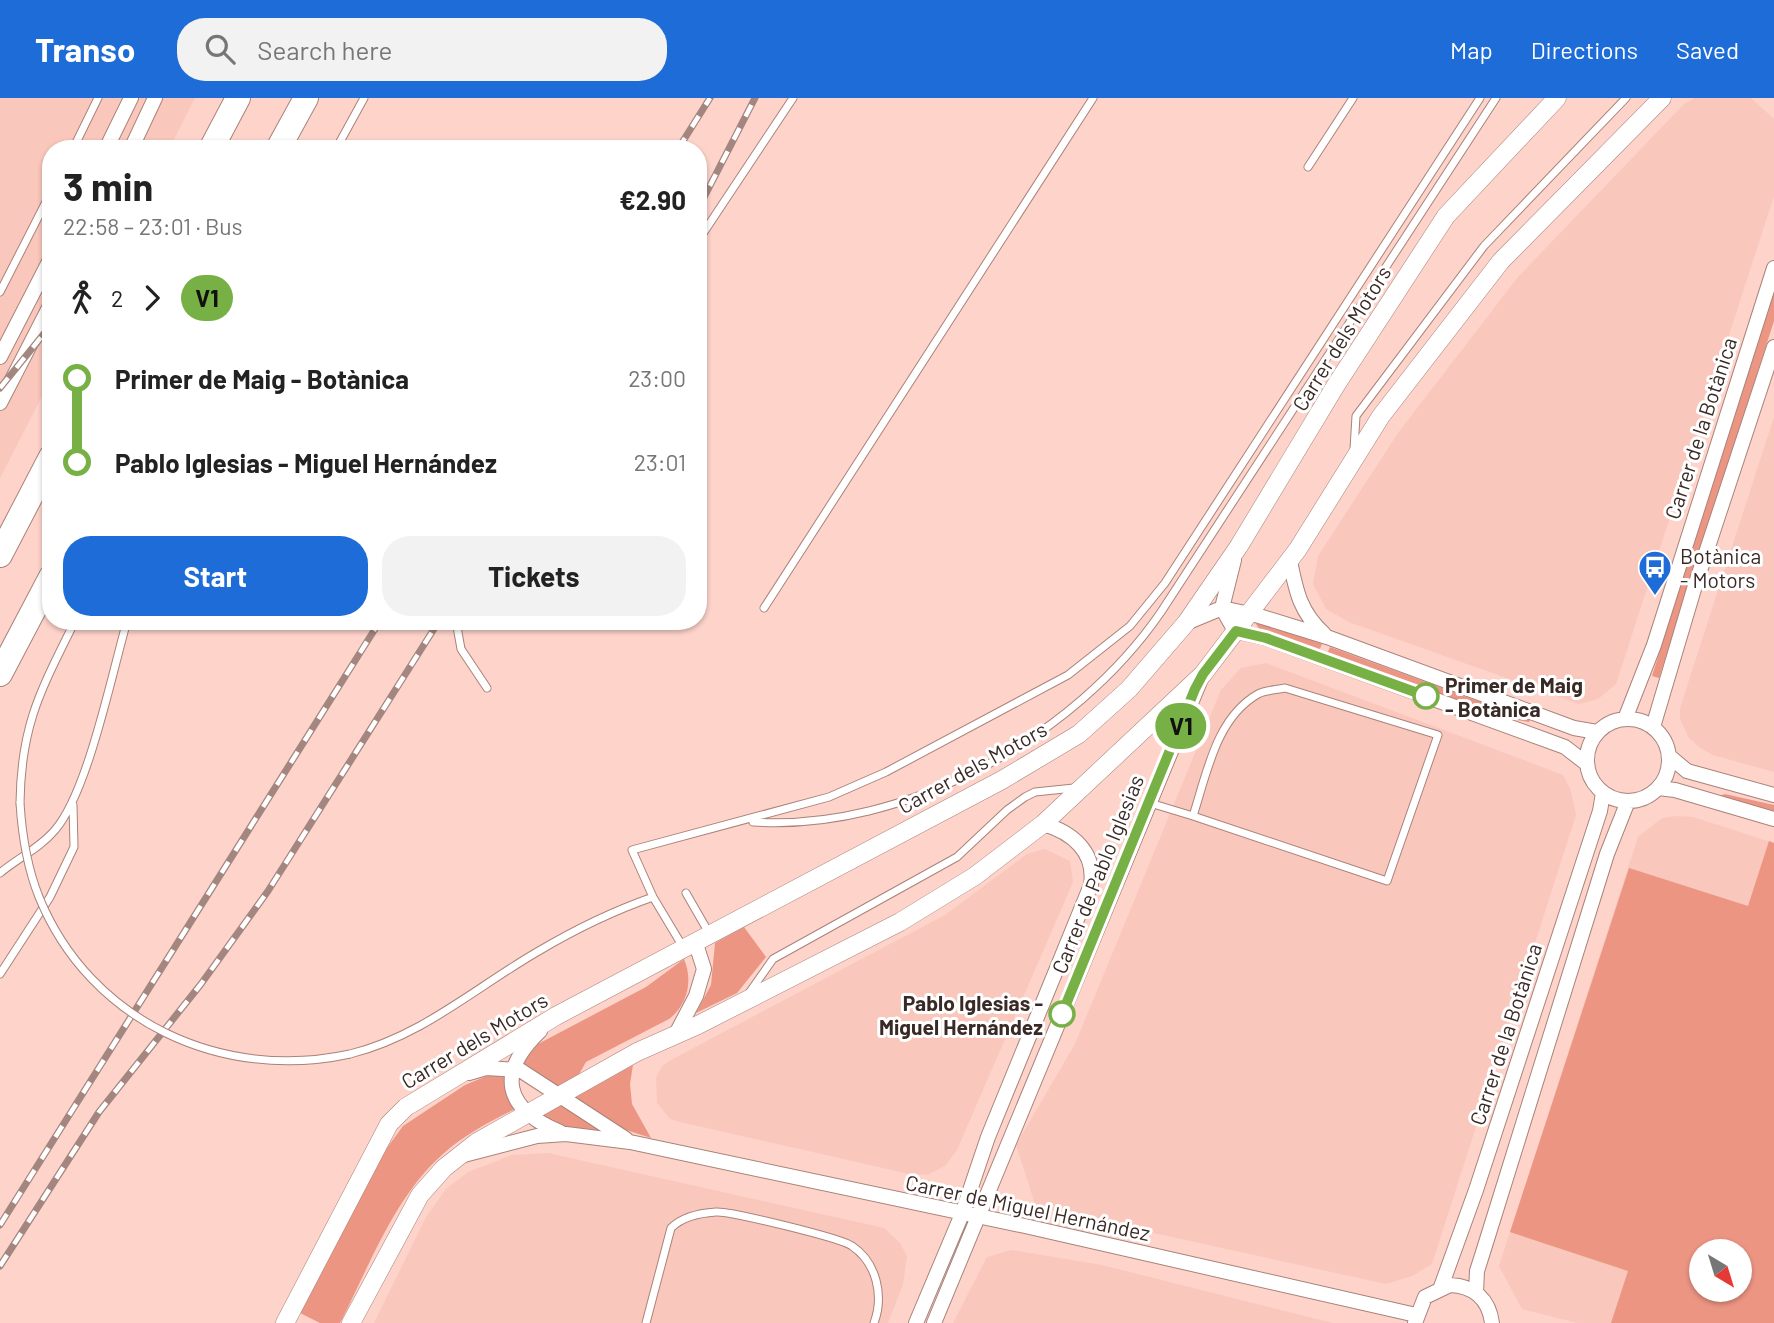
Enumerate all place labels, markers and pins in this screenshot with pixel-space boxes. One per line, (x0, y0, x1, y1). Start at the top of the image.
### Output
place label: Botànica - Motors (1680, 543, 1761, 592)
bus stop icon: Botànica - Motors (1636, 548, 1674, 597)
place label: Primer de Maig - Botànica (1445, 672, 1583, 721)
marker: Primer de Maig - Botànica (1413, 683, 1439, 709)
place label: Pablo Iglesias - Miguel Hernández (879, 990, 1043, 1039)
marker: Pablo Iglesias - Miguel Hernández (1049, 1001, 1075, 1027)

